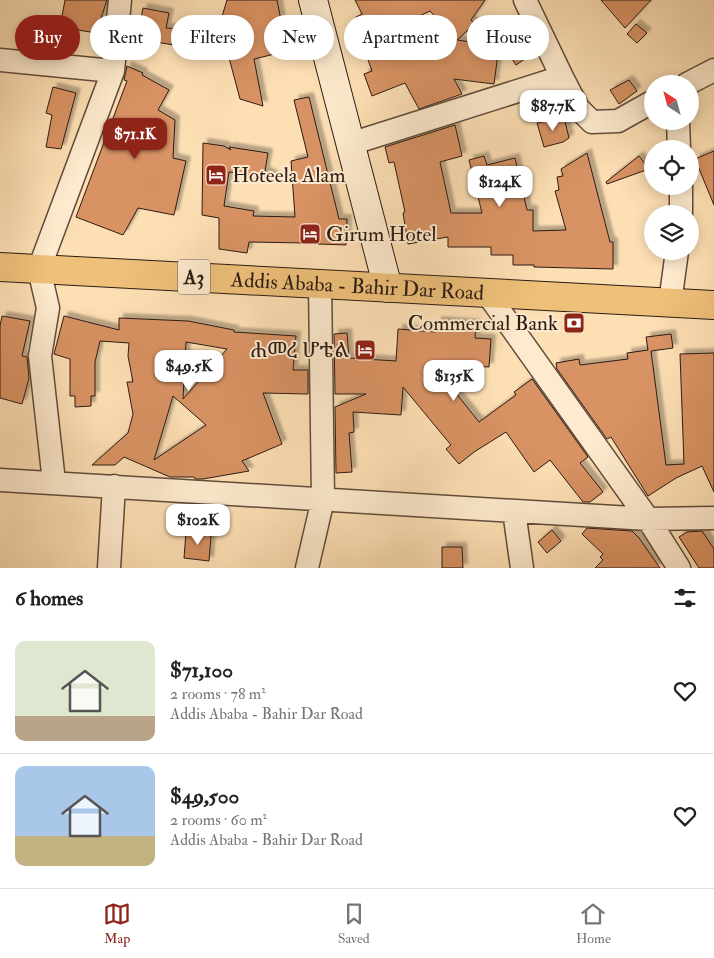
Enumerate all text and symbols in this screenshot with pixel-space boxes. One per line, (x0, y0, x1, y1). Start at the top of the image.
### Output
chip: Buy (15, 15, 80, 60)
chip: Rent (90, 15, 161, 60)
chip: Filters (171, 15, 254, 60)
chip: New (264, 15, 334, 60)
chip: Apartment (344, 15, 457, 60)
chip: House (467, 15, 549, 60)
north arrow (644, 75, 699, 130)
map controls (644, 75, 699, 260)
pin: $87.7K (512, 90, 594, 132)
text: $87.7K (531, 96, 575, 116)
pin: $71.1K (94, 118, 176, 160)
text: $71.1K (114, 124, 156, 144)
button: locate (644, 140, 699, 195)
place label: Hoteela Alam (232, 162, 346, 189)
hotel icon: Hoteela Alam (204, 163, 228, 187)
pin: $124K (465, 166, 535, 208)
text: $124K (479, 172, 521, 192)
button: layers (644, 205, 699, 260)
place label: Girum Hotel (326, 221, 437, 248)
hotel icon: Girum Hotel (298, 222, 322, 246)
road number: A3 (178, 260, 210, 294)
street label: Addis Ababa - Bahir Dar Road (229, 266, 485, 307)
place label: Commercial Bank (408, 310, 558, 337)
bank icon: Commercial Bank (562, 311, 586, 335)
place label: ሐመረ ሆቴል (250, 337, 349, 364)
hotel icon: ሐመረ ሆቴል (353, 338, 377, 362)
pin: $49.5K (148, 350, 230, 392)
text: $49.5K (166, 356, 212, 376)
pin: $135K (419, 360, 489, 402)
text: $135K (434, 366, 474, 386)
pin: $102K (163, 504, 233, 546)
text: $102K (177, 510, 219, 530)
icon: filters (671, 584, 699, 612)
text: 6 homes (15, 585, 83, 612)
text: $71,100 (170, 657, 233, 684)
icon: home (55, 661, 115, 721)
icon: heart (671, 677, 699, 705)
text: 2 rooms · 78 m² (170, 684, 266, 704)
text: Addis Ababa - Bahir Dar Road (170, 704, 363, 724)
text: $49,500 (170, 783, 239, 810)
icon: home (55, 786, 115, 846)
icon: heart (671, 802, 699, 830)
text: 2 rooms · 60 m² (170, 810, 267, 830)
text: Addis Ababa - Bahir Dar Road (170, 830, 363, 850)
tab: Map (103, 900, 131, 947)
tab: Saved (338, 900, 370, 947)
tab: Home (576, 900, 611, 947)

